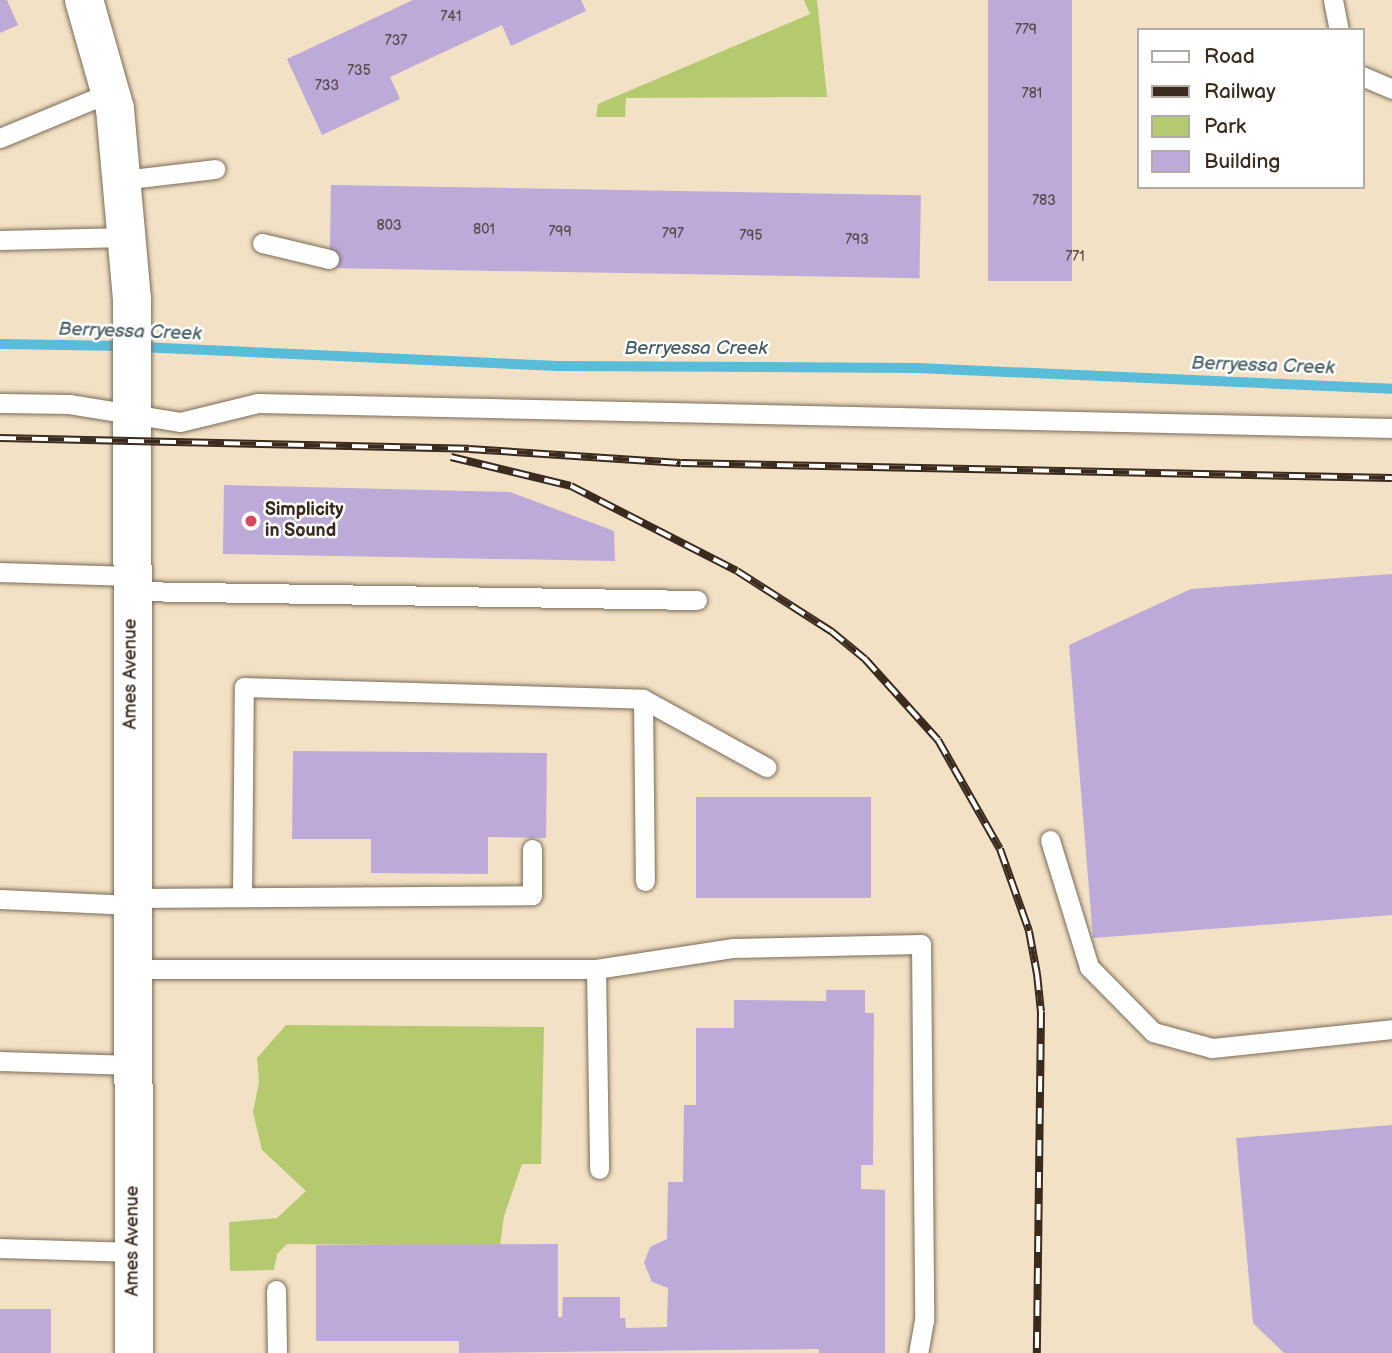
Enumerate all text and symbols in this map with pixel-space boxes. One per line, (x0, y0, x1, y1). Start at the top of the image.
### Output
house number: 741 (441, 9, 461, 25)
house number: 779 (1015, 22, 1037, 38)
legend (1136, 28, 1364, 189)
house number: 737 (385, 33, 407, 49)
text: Road (1204, 44, 1255, 69)
house number: 735 (347, 63, 371, 79)
house number: 733 (315, 78, 339, 94)
text: Railway (1204, 79, 1276, 104)
house number: 781 (1022, 86, 1042, 102)
text: Park (1204, 114, 1246, 139)
text: Building (1204, 149, 1280, 174)
house number: 783 (1032, 193, 1056, 209)
house number: 803 (376, 218, 402, 234)
house number: 801 (473, 222, 495, 238)
house number: 799 (548, 224, 572, 240)
house number: 797 (662, 226, 684, 242)
house number: 795 (740, 228, 762, 244)
house number: 793 (845, 232, 869, 248)
house number: 771 (1065, 249, 1085, 265)
water label: Berryessa Creek (58, 318, 202, 346)
water label: Berryessa Creek (624, 338, 768, 360)
water label: Berryessa Creek (1191, 352, 1335, 380)
place label: Simplicity in Sound (265, 500, 343, 542)
marker: Simplicity in Sound (243, 513, 259, 529)
street label: Ames Avenue (120, 619, 142, 729)
street label: Ames Avenue (122, 1186, 144, 1296)

